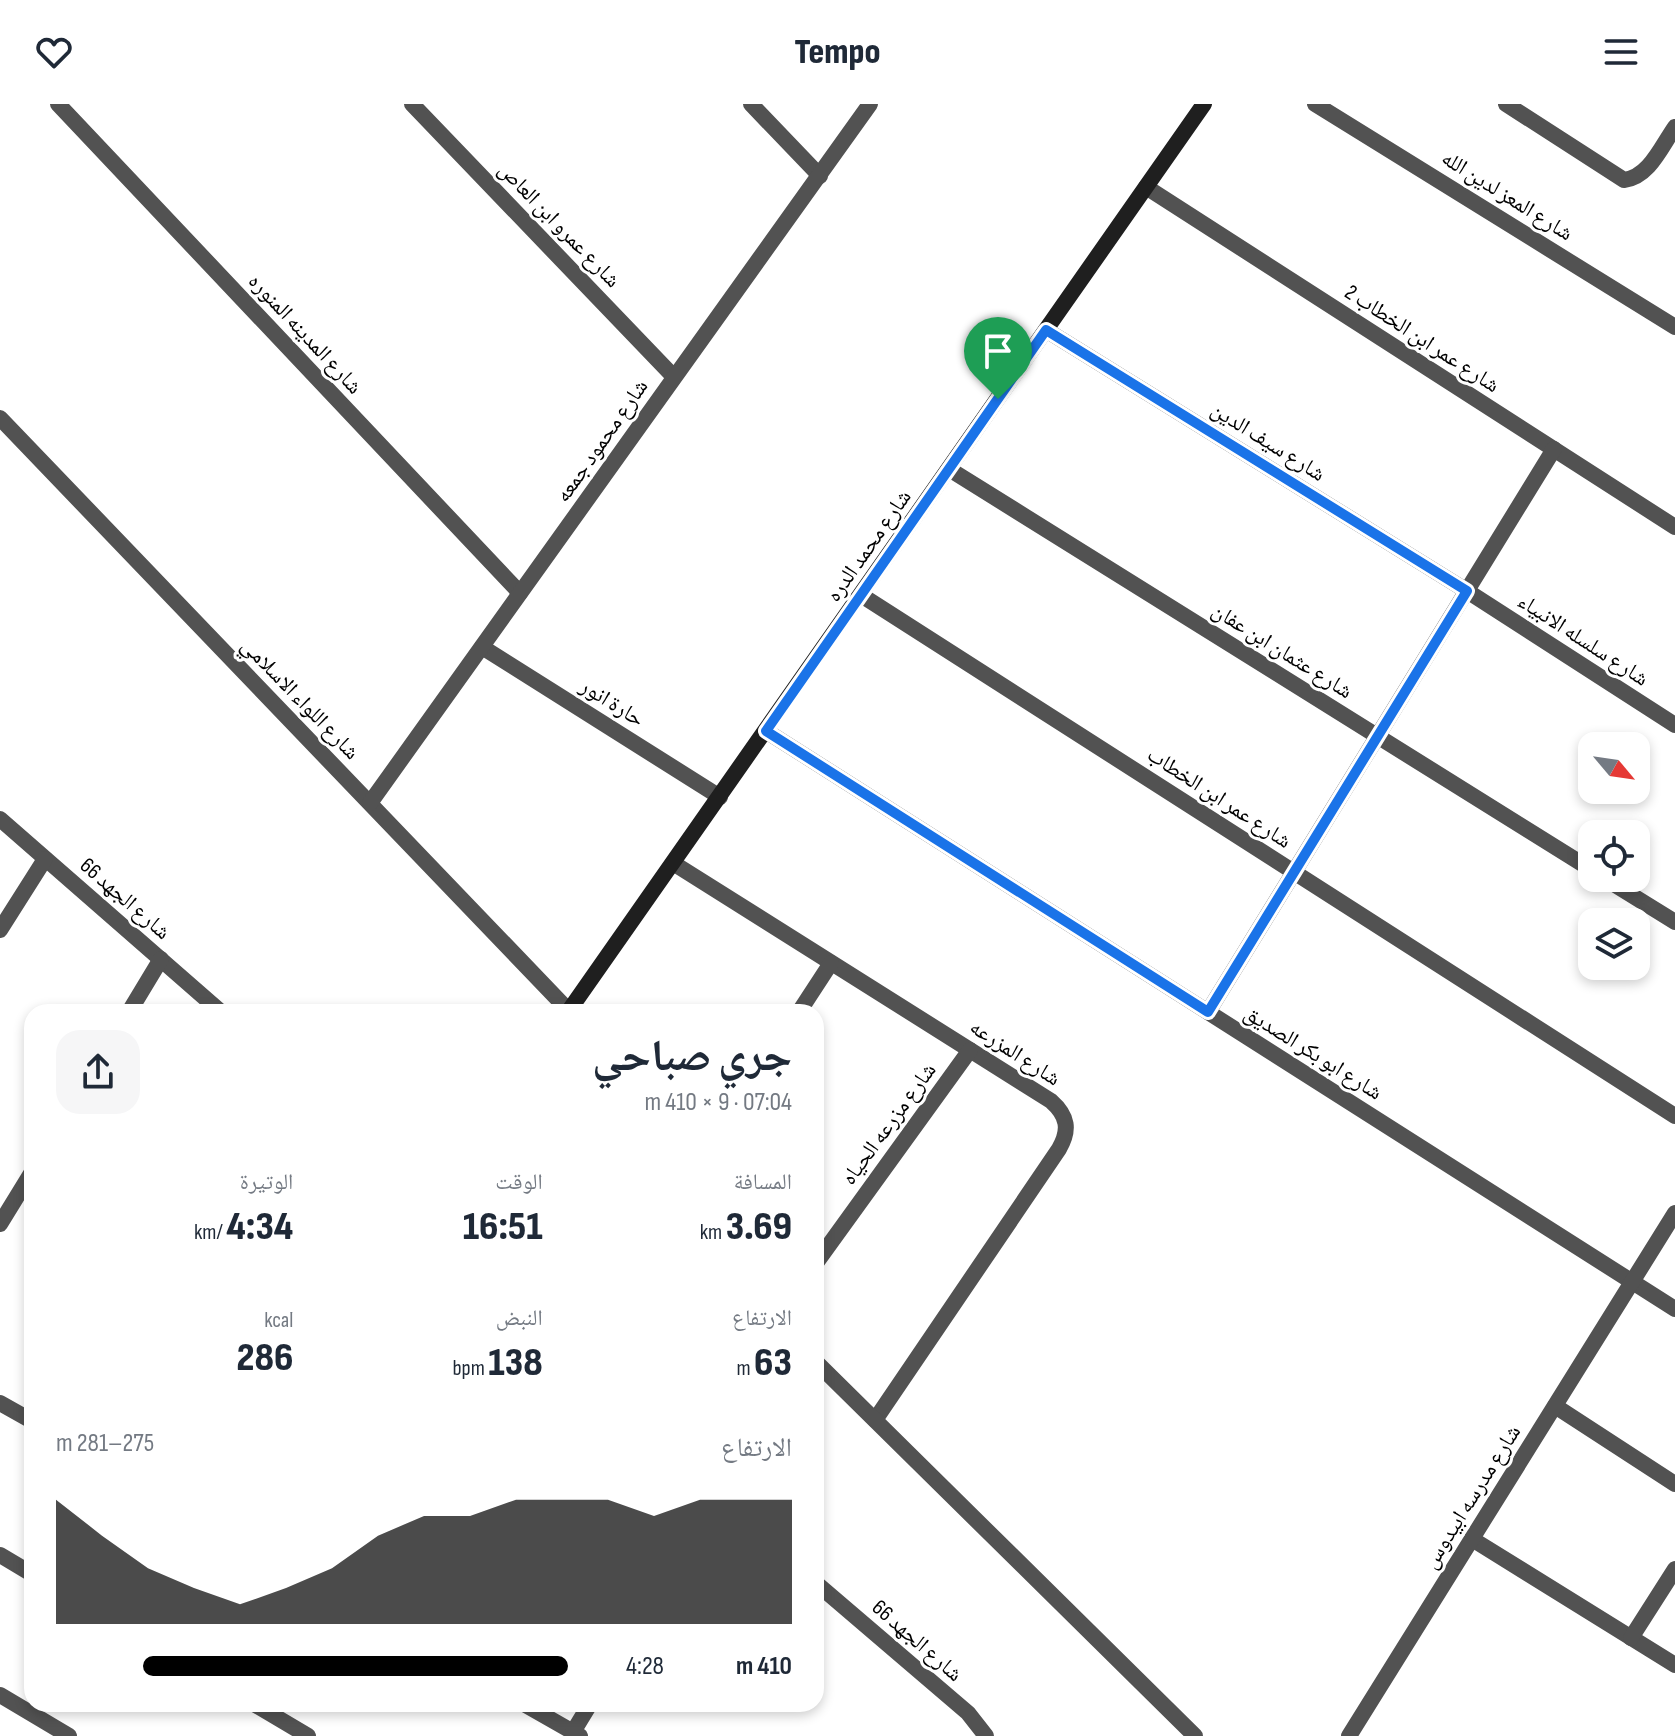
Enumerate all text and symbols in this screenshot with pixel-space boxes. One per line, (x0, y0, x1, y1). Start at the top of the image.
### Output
icon: heart (32, 30, 76, 74)
icon: menu (1599, 30, 1643, 74)
text: Tempo (795, 31, 881, 74)
street label: شارع المعز لدين الله (1436, 145, 1578, 247)
street label: شارع عمرو ابن العاص (492, 156, 626, 294)
street label: شارع المدينه المنوره (242, 268, 368, 400)
street label: شارع عمر ابن الخطاب 2 (1340, 279, 1504, 399)
pin (964, 317, 1032, 399)
icon: arrive (976, 329, 1020, 373)
street label: شارع محمود جمعه (550, 374, 654, 508)
street label: شارع سيف الدين (1206, 396, 1330, 488)
street label: شارع محمد الدره (820, 485, 918, 607)
street label: شارع سلسله الانبياء (1512, 588, 1654, 692)
street label: شارع عثمان ابن عفان (1207, 597, 1357, 705)
street label: شارع اللواء الاسلامي (233, 632, 365, 767)
street label: حارة انور (574, 672, 649, 733)
north arrow (1578, 732, 1650, 804)
map controls (1578, 732, 1650, 980)
street label: شارع عمر ابن الخطاب (1142, 741, 1296, 855)
button: locate (1578, 820, 1650, 892)
street label: شارع الجهد 66 (74, 852, 176, 946)
button: layers (1578, 908, 1650, 980)
street label: شارع ابو بكر الصديق (1239, 1000, 1387, 1106)
street label: شارع المزرعه (965, 1014, 1065, 1092)
button: share (56, 1030, 140, 1114)
text: جري صباحي (592, 1030, 792, 1083)
street label: شارع مزرعه الحياه (836, 1058, 942, 1190)
text: 07:04 · 9 × 410 m (644, 1087, 792, 1118)
text: الوتيرة (240, 1169, 293, 1196)
text: الوقت (495, 1169, 543, 1196)
text: المسافة (734, 1169, 792, 1196)
text: 4:34 (226, 1203, 293, 1251)
text: 16:51 (463, 1203, 543, 1251)
text: 3.69 (726, 1203, 792, 1251)
text: /km (194, 1219, 226, 1246)
text: km (700, 1219, 726, 1246)
text: النبض (496, 1305, 543, 1332)
text: الارتفاع (732, 1305, 792, 1332)
text: kcal (264, 1307, 293, 1334)
text: 286 (236, 1334, 293, 1382)
text: 138 (488, 1339, 543, 1387)
text: 63 (754, 1339, 792, 1387)
text: bpm (452, 1355, 488, 1382)
text: m (736, 1355, 754, 1382)
street label: شارع مدرسه ابيدوس (1417, 1420, 1527, 1574)
text: 275–281 m (56, 1428, 154, 1459)
text: الارتفاع (721, 1433, 792, 1464)
street label: شارع الجهد 66 (866, 1594, 968, 1688)
text: 4:28 (626, 1651, 664, 1682)
text: 410 m (736, 1651, 792, 1682)

